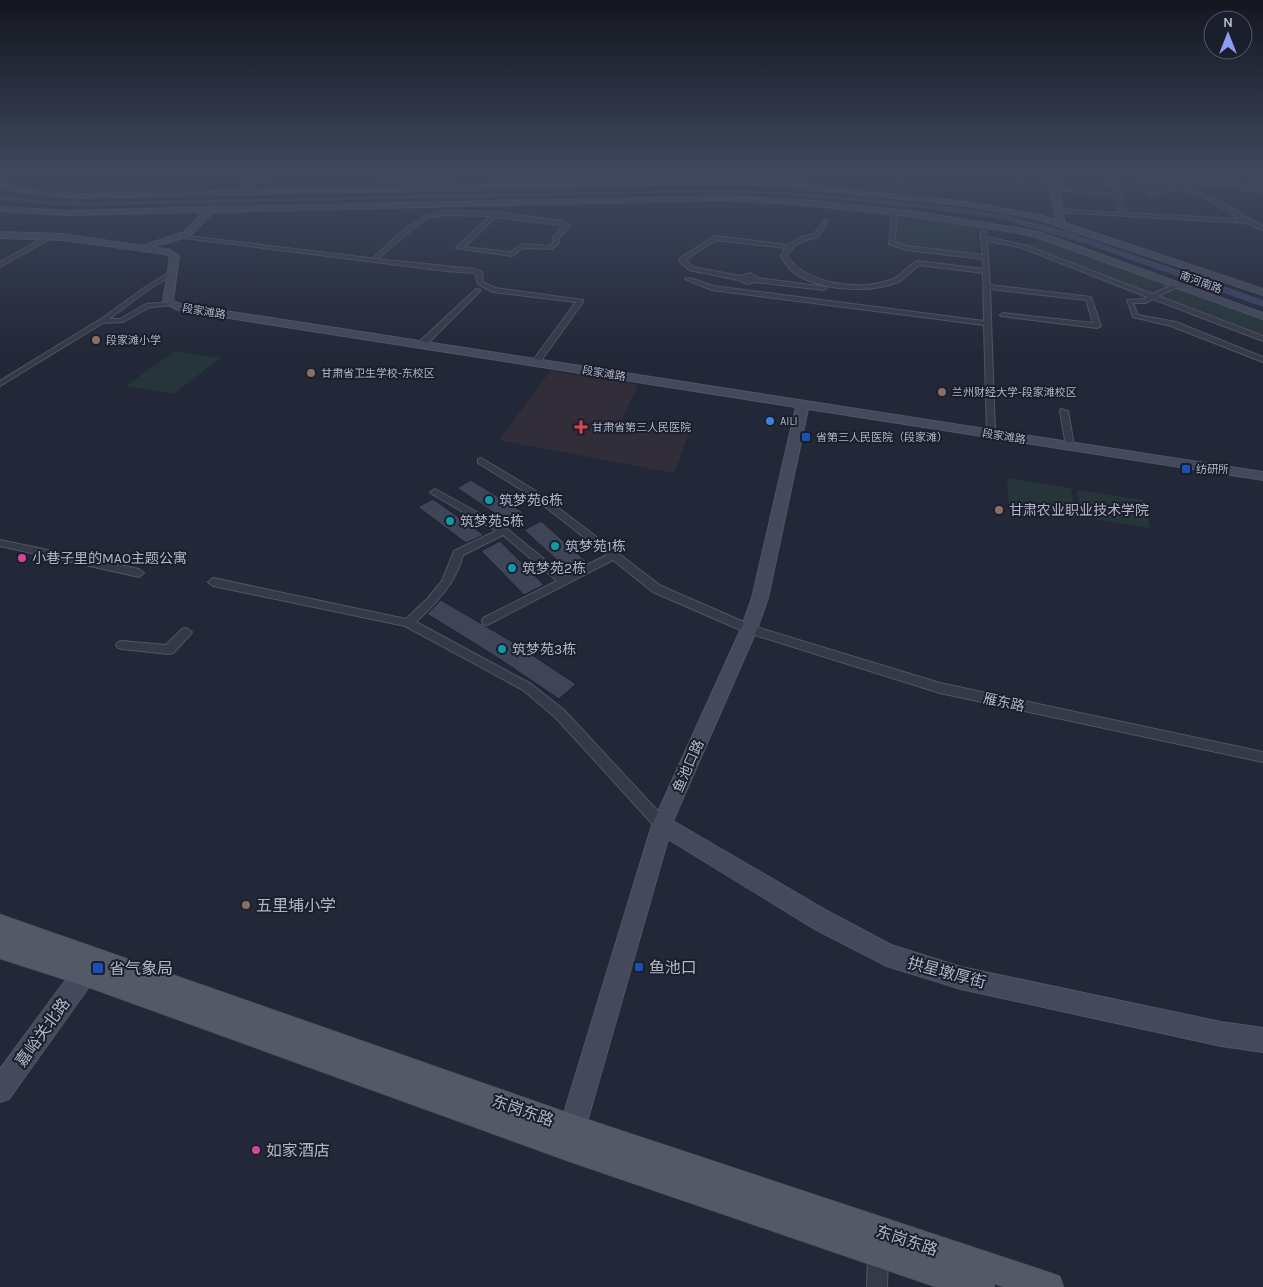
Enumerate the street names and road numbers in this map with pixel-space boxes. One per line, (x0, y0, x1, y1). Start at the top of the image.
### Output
street label: 南河南路 (1178, 269, 1224, 296)
street label: 段家滩路 (181, 302, 227, 321)
street label: 段家滩路 (581, 364, 627, 383)
street label: 段家滩路 (981, 427, 1027, 446)
street label: 雁东路 (982, 690, 1026, 715)
street label: 鱼池口路 (669, 737, 708, 795)
street label: 拱星墩厚街 (906, 953, 988, 992)
street label: 嘉峪关北路 (11, 994, 74, 1070)
street label: 东岗东路 (489, 1091, 556, 1130)
street label: 东岗东路 (873, 1222, 940, 1259)

